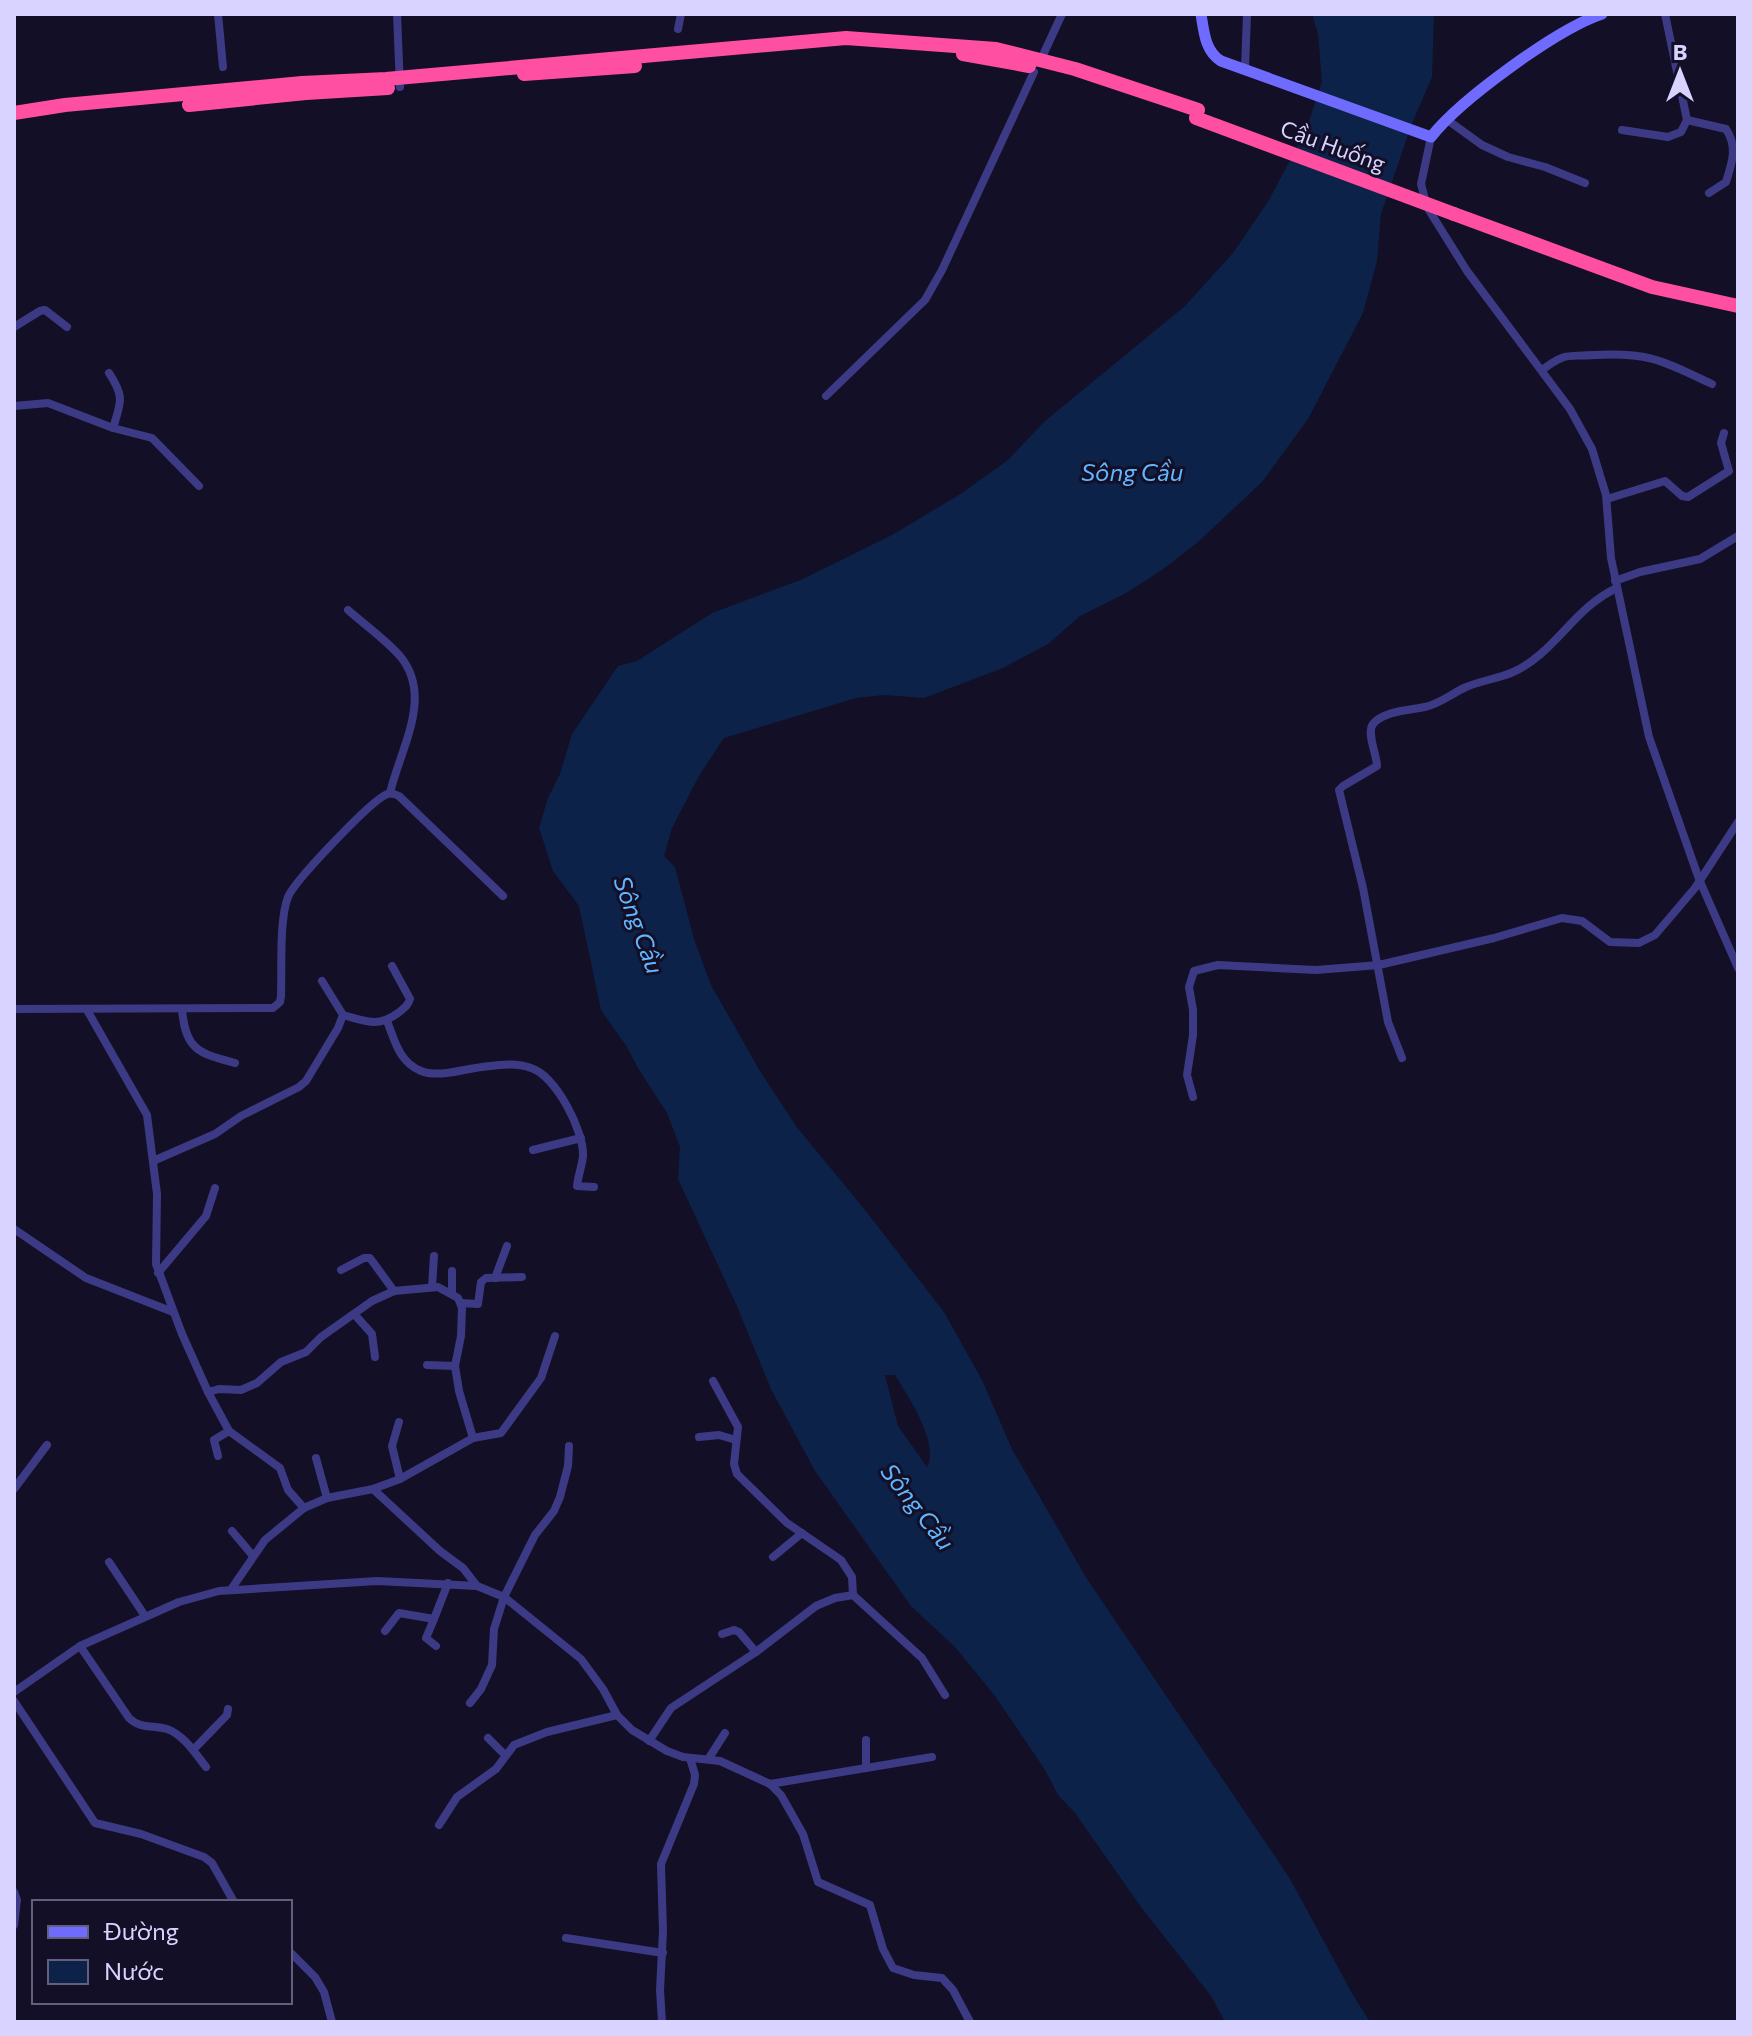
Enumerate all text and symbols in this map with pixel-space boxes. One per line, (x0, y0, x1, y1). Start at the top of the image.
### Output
north arrow (1640, 32, 1720, 112)
text: B (1673, 38, 1687, 65)
street label: Cầu Huống (1277, 114, 1389, 177)
water label: Sông Cầu (1081, 457, 1183, 486)
water label: Sông Cầu (608, 872, 670, 977)
water label: Sông Cầu (875, 1457, 961, 1555)
legend (32, 1900, 292, 2004)
text: Đường (103, 1916, 179, 1945)
text: Nước (104, 1956, 164, 1985)

